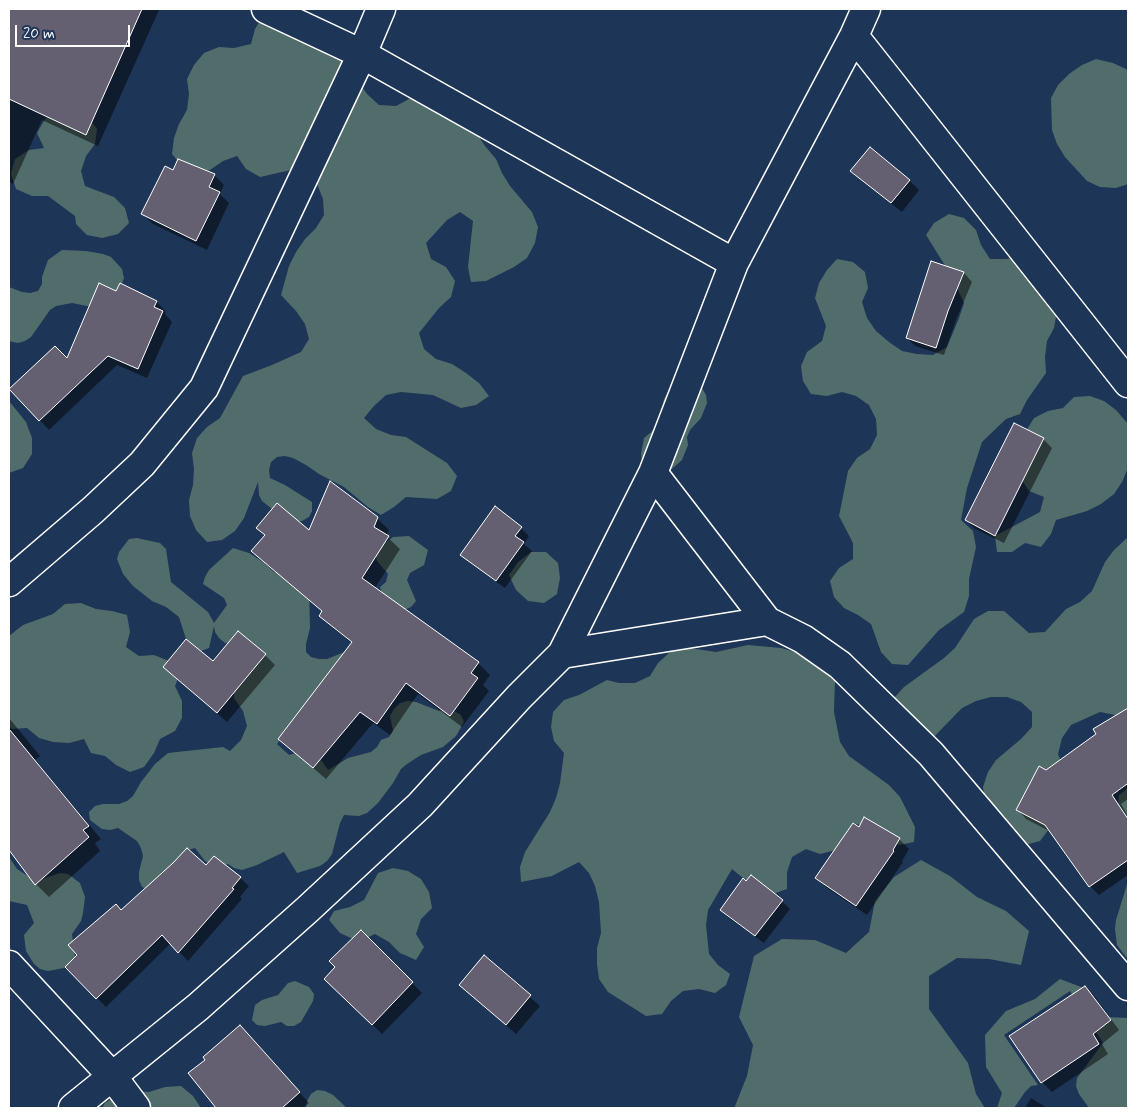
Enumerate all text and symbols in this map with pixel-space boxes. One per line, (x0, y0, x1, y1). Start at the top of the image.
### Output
scale bar (18, 15, 132, 47)
text: 20 m (23, 24, 55, 44)

